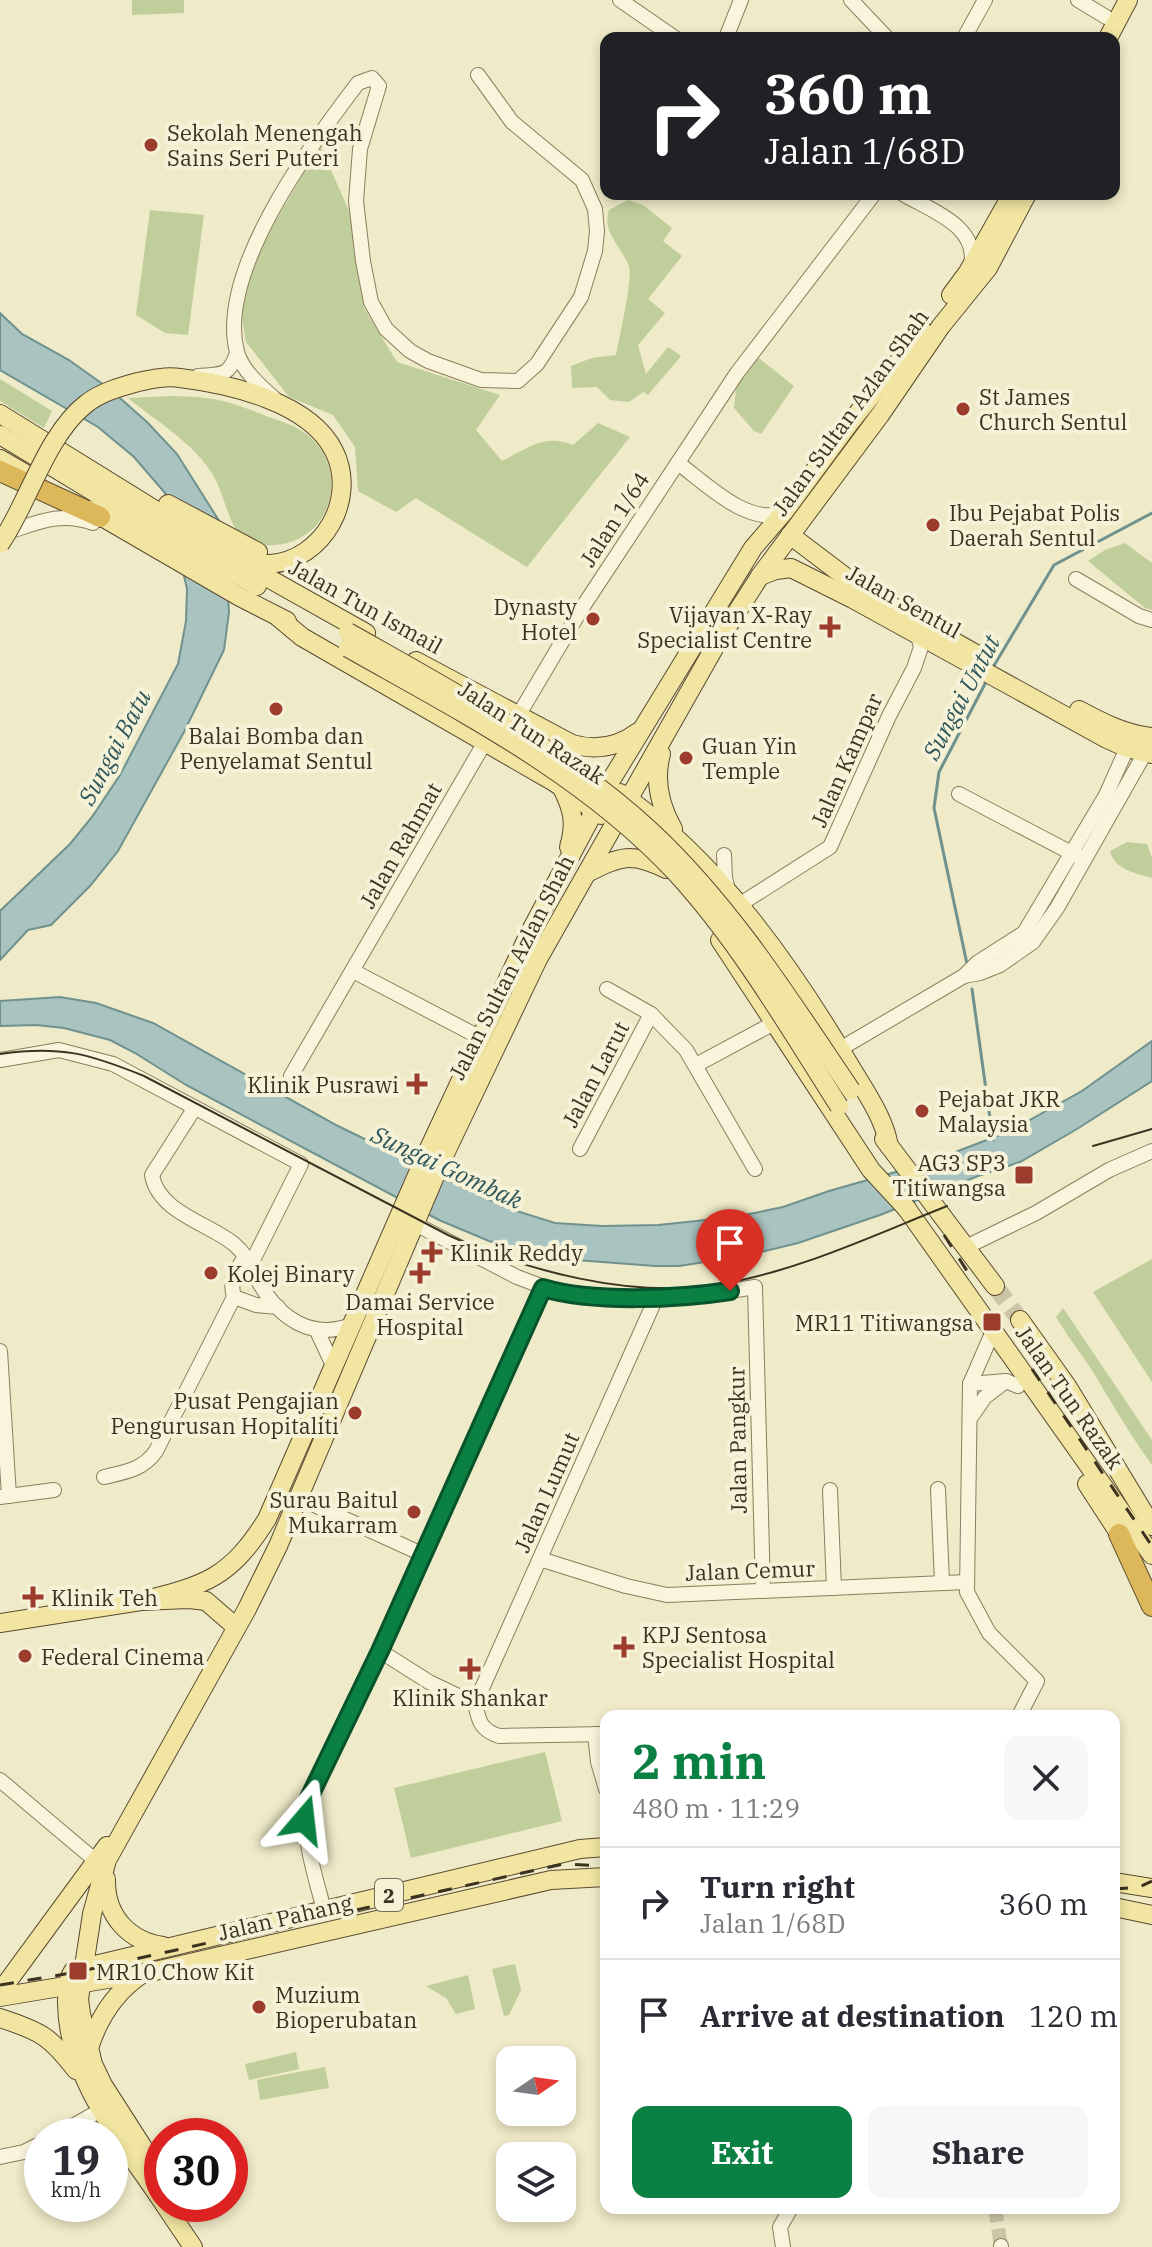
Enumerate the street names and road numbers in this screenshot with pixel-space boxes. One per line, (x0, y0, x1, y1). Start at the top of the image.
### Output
street label: Jalan Sultan Azlan Shah (765, 303, 935, 521)
street label: Jalan 1/64 (573, 466, 655, 572)
street label: Jalan Tun Ismail (284, 552, 448, 660)
street label: Jalan Sentul (842, 558, 966, 644)
street label: Jalan Tun Razak (453, 674, 611, 790)
street label: Jalan Kampar (804, 688, 889, 831)
street label: Jalan Rahmat (352, 777, 448, 913)
street label: Jalan Sultan Azlan Shah (442, 850, 580, 1084)
street label: Jalan Larut (555, 1016, 635, 1132)
street label: Jalan Tun Razak (1010, 1319, 1131, 1475)
street label: Jalan Pangkur (721, 1366, 753, 1514)
street label: Jalan Lumut (507, 1427, 585, 1557)
street label: Jalan Cemur (685, 1553, 816, 1587)
road number: 2 (375, 1879, 403, 1911)
street label: Jalan Pahang (215, 1887, 355, 1947)

